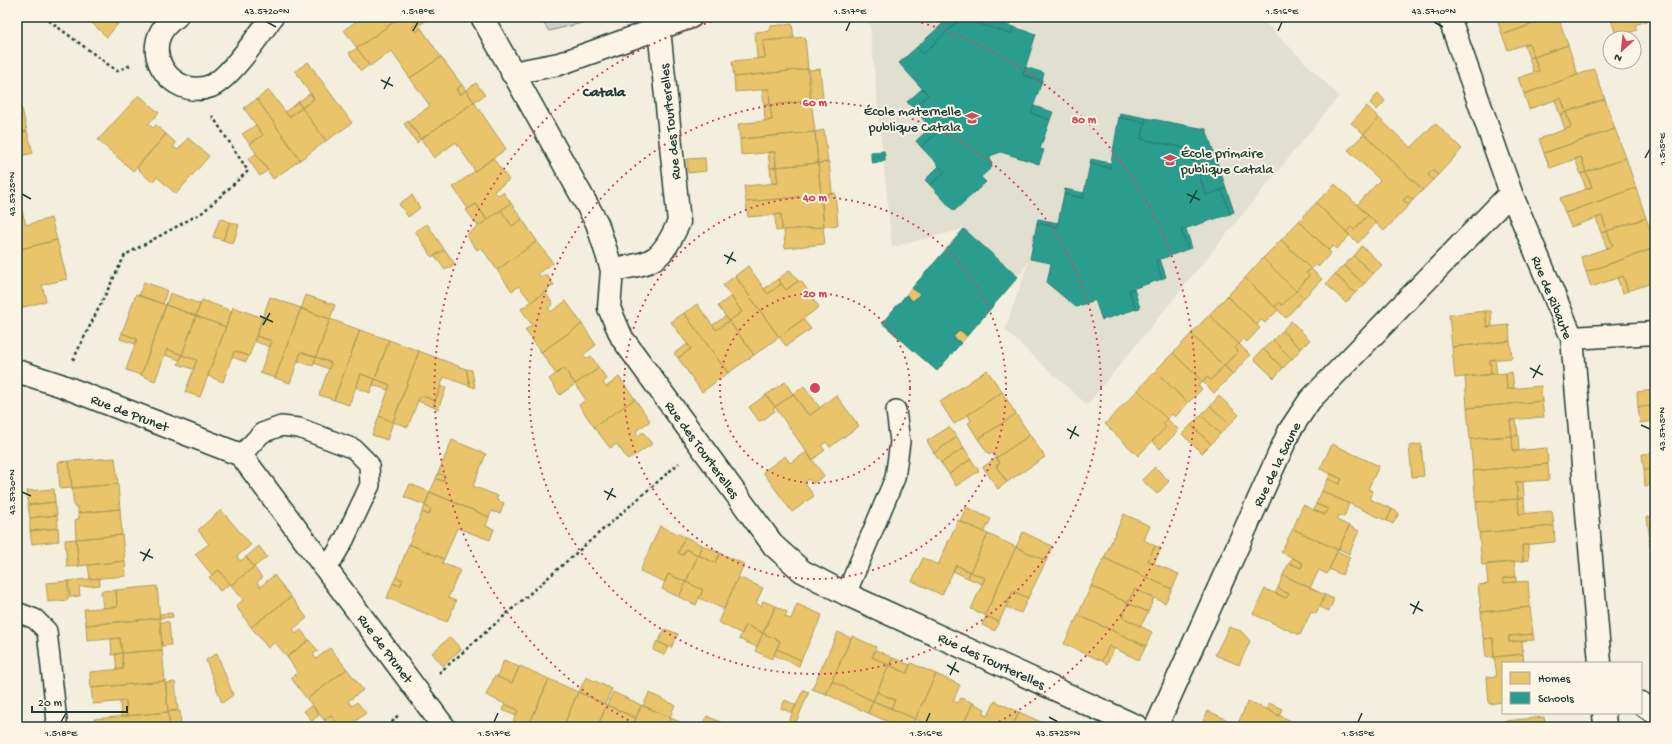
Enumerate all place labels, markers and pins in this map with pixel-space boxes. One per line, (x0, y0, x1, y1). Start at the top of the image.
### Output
place label: École maternelle publique Catala (864, 104, 962, 137)
school or university icon: École maternelle publique Catala (964, 110, 980, 126)
place label: École primaire publique Catala (1180, 146, 1274, 179)
school or university icon: École primaire publique Catala (1162, 152, 1178, 168)
centre of rings (808, 381, 822, 395)

